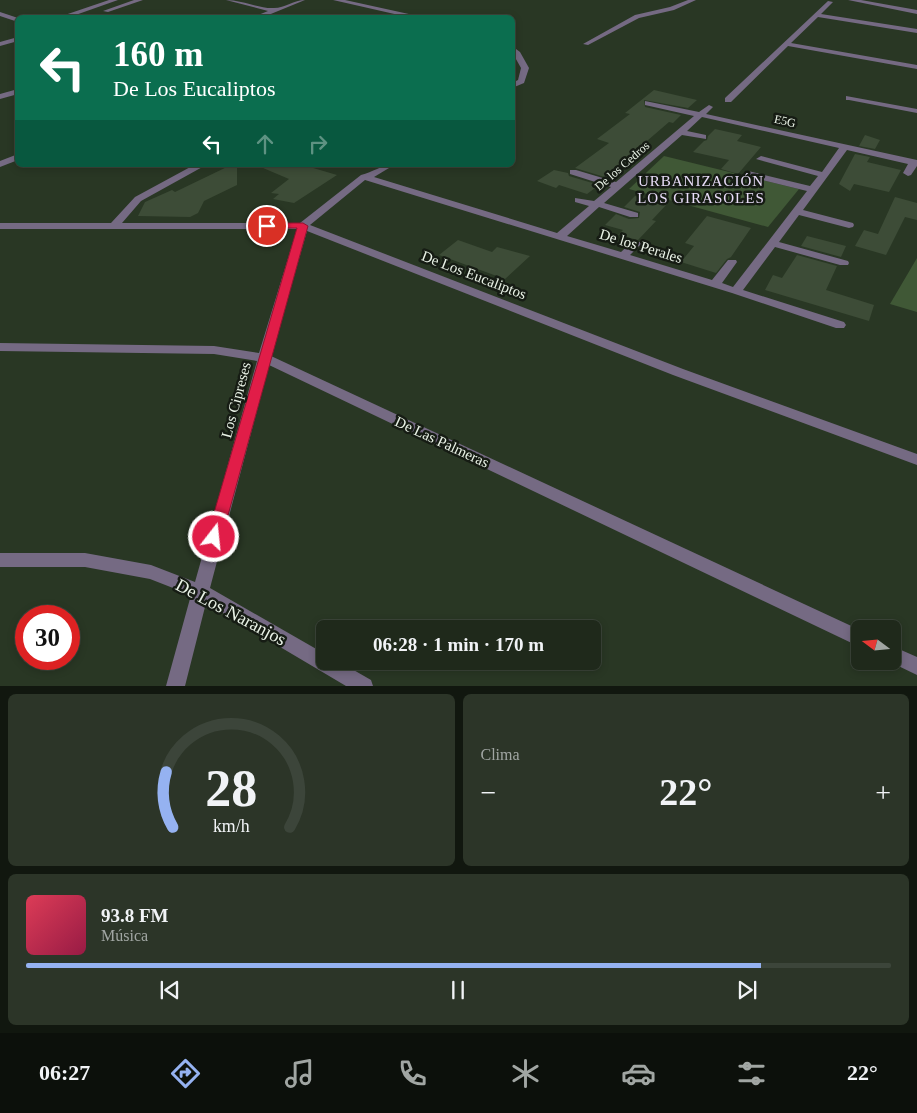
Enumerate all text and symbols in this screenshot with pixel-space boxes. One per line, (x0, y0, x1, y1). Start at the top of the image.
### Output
icon: left (30, 35, 95, 100)
text: 160 m (113, 35, 203, 74)
text: De Los Eucaliptos (113, 76, 276, 101)
street label: E5G (773, 112, 798, 130)
icon: left (198, 130, 226, 158)
icon: ahead (251, 130, 279, 158)
icon: right (304, 130, 332, 158)
street label: De los Cedros (592, 138, 652, 194)
district label: URBANIZACIÓN LOS GIRASOLES (637, 173, 765, 206)
pin (246, 205, 288, 247)
icon: arrive (253, 212, 281, 240)
street label: De los Perales (598, 226, 685, 266)
street label: De Los Eucaliptos (419, 248, 529, 302)
street label: Los Cipreses (218, 360, 254, 440)
street label: De Las Palmeras (393, 413, 492, 471)
position arrow (187, 510, 239, 562)
street label: De Los Naranjos (172, 575, 290, 649)
speed limit sign: 30 (15, 605, 80, 670)
north arrow (851, 620, 901, 670)
map controls (851, 620, 901, 670)
text: 06:28 · 1 min · 170 m (373, 634, 544, 655)
text: Clima (481, 746, 520, 763)
text: 28 (205, 760, 257, 817)
text: 22° (659, 771, 712, 813)
text: − (481, 777, 496, 808)
text: + (875, 777, 891, 808)
text: km/h (213, 816, 250, 836)
text: 93.8 FM (101, 905, 169, 926)
text: Música (101, 927, 148, 944)
icon: previous (156, 976, 184, 1004)
icon: pause (444, 976, 472, 1004)
icon: next (733, 976, 761, 1004)
icon: directions (168, 1056, 203, 1091)
icon: music (282, 1056, 317, 1091)
icon: phone (395, 1056, 430, 1091)
icon: climate (508, 1056, 543, 1091)
icon: car (621, 1056, 656, 1091)
icon: filters (734, 1056, 769, 1091)
text: 06:27 (39, 1060, 90, 1085)
text: 22° (847, 1060, 878, 1085)

